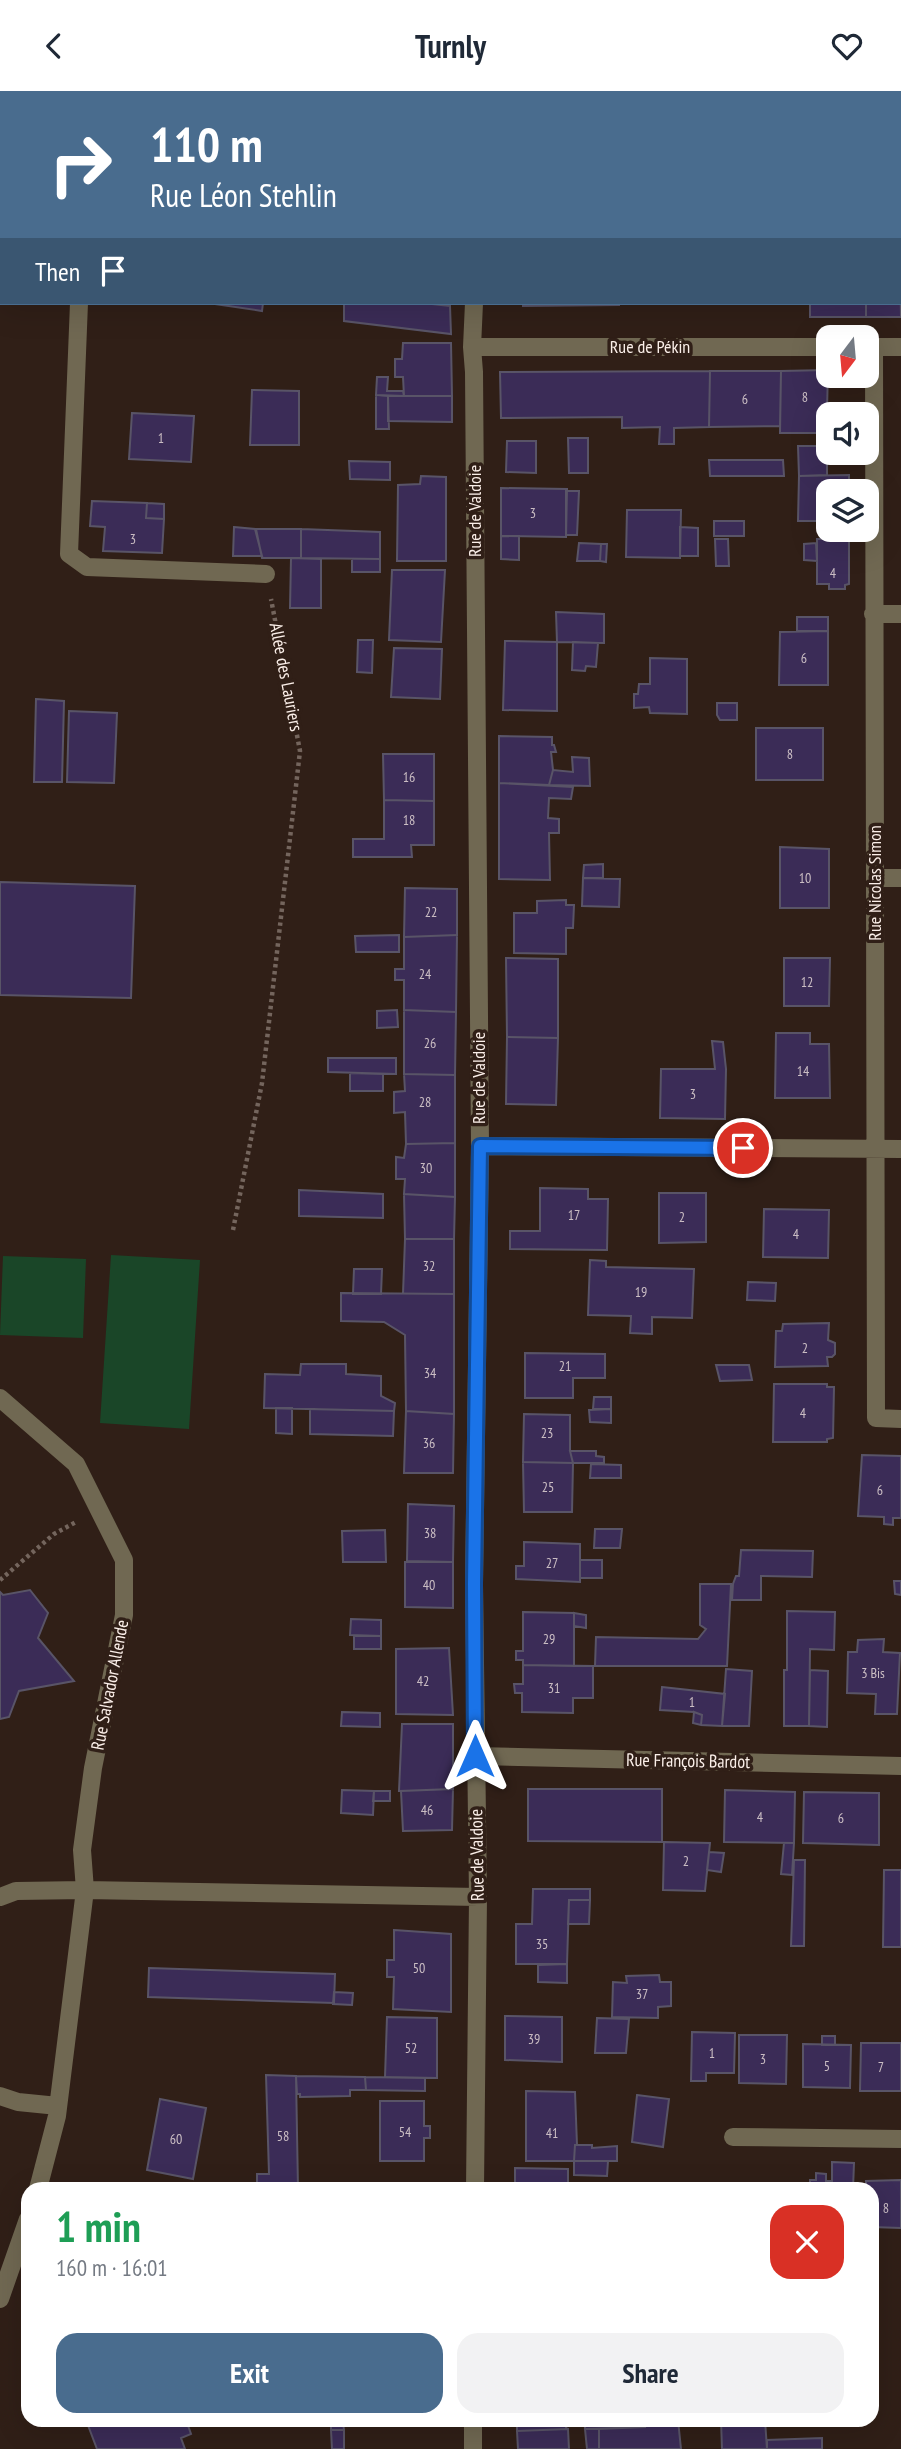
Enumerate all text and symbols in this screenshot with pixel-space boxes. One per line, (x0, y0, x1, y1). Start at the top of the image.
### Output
text: Turnly (415, 25, 486, 67)
icon: back (35, 27, 73, 65)
icon: heart (828, 27, 866, 65)
text: 110 m (150, 112, 263, 176)
icon: right (35, 119, 126, 210)
text: Rue Léon Stehlin (150, 174, 337, 216)
icon: arrive (94, 252, 132, 290)
text: Then (35, 255, 80, 288)
north arrow (816, 325, 878, 389)
map controls (816, 325, 879, 542)
street label: Rue de Pékin (610, 335, 690, 358)
house number: 8 (802, 388, 808, 406)
house number: 6 (742, 390, 748, 408)
button: sound (816, 402, 879, 465)
house number: 1 (158, 429, 164, 447)
street label: Rue de Valdoie (463, 465, 486, 557)
button: layers (816, 479, 879, 542)
house number: 3 (530, 504, 536, 522)
house number: 3 (130, 530, 136, 548)
house number: 4 (830, 564, 837, 582)
street label: Allée des Lauriers (265, 621, 308, 733)
house number: 6 (801, 649, 807, 667)
house number: 8 (787, 745, 793, 763)
house number: 16 (403, 768, 415, 786)
house number: 18 (403, 811, 415, 829)
street label: Rue Nicolas Simon (863, 825, 886, 941)
house number: 10 (799, 869, 811, 887)
house number: 22 (425, 903, 437, 921)
house number: 24 (419, 965, 432, 983)
house number: 12 (801, 973, 813, 991)
street label: Rue de Valdoie (467, 1032, 490, 1124)
house number: 26 (424, 1034, 436, 1052)
house number: 14 (797, 1062, 810, 1080)
house number: 3 (690, 1085, 696, 1103)
house number: 28 (419, 1093, 431, 1111)
pin (713, 1118, 773, 1178)
icon: arrive (724, 1129, 762, 1167)
house number: 30 (420, 1159, 432, 1177)
house number: 17 (568, 1206, 580, 1224)
house number: 2 (679, 1208, 685, 1226)
house number: 4 (793, 1225, 800, 1243)
house number: 32 (423, 1257, 435, 1275)
house number: 19 (635, 1283, 647, 1301)
house number: 2 (802, 1339, 808, 1357)
house number: 21 (559, 1357, 571, 1375)
house number: 34 (424, 1364, 437, 1382)
house number: 4 (800, 1404, 807, 1422)
house number: 23 (541, 1424, 553, 1442)
house number: 36 (423, 1434, 435, 1452)
house number: 25 (542, 1478, 554, 1496)
house number: 6 (877, 1481, 883, 1499)
house number: 38 (424, 1524, 436, 1542)
house number: 27 (546, 1554, 558, 1572)
house number: 40 (423, 1576, 435, 1594)
street label: Rue Salvador Allende (86, 1618, 133, 1752)
house number: 29 (543, 1630, 555, 1648)
house number: 3 Bis (861, 1664, 885, 1682)
house number: 42 (417, 1672, 429, 1690)
house number: 31 (548, 1679, 560, 1697)
house number: 1 (689, 1693, 695, 1711)
position arrow (438, 1719, 512, 1793)
street label: Rue François Bardot (626, 1748, 750, 1773)
house number: 46 (421, 1801, 433, 1819)
house number: 4 (757, 1808, 764, 1826)
street label: Rue de Valdoie (464, 1809, 489, 1901)
house number: 6 (838, 1809, 844, 1827)
house number: 2 (683, 1852, 689, 1870)
house number: 35 (536, 1935, 548, 1953)
house number: 50 (413, 1959, 425, 1977)
house number: 37 (636, 1985, 648, 2003)
house number: 39 (528, 2030, 540, 2048)
house number: 52 (405, 2039, 417, 2057)
house number: 1 (709, 2044, 715, 2062)
house number: 3 (760, 2050, 766, 2068)
house number: 5 (824, 2057, 830, 2075)
house number: 7 (878, 2058, 884, 2076)
house number: 54 (399, 2123, 412, 2141)
house number: 41 (546, 2124, 558, 2142)
house number: 58 (277, 2127, 289, 2145)
house number: 60 (170, 2130, 182, 2148)
text: 1 min (56, 2199, 141, 2254)
house number: 8 (883, 2199, 889, 2217)
button: close (770, 2205, 844, 2279)
text: 160 m · 16:01 (56, 2253, 168, 2282)
button: Exit (56, 2333, 443, 2413)
button: Share (457, 2333, 844, 2413)

